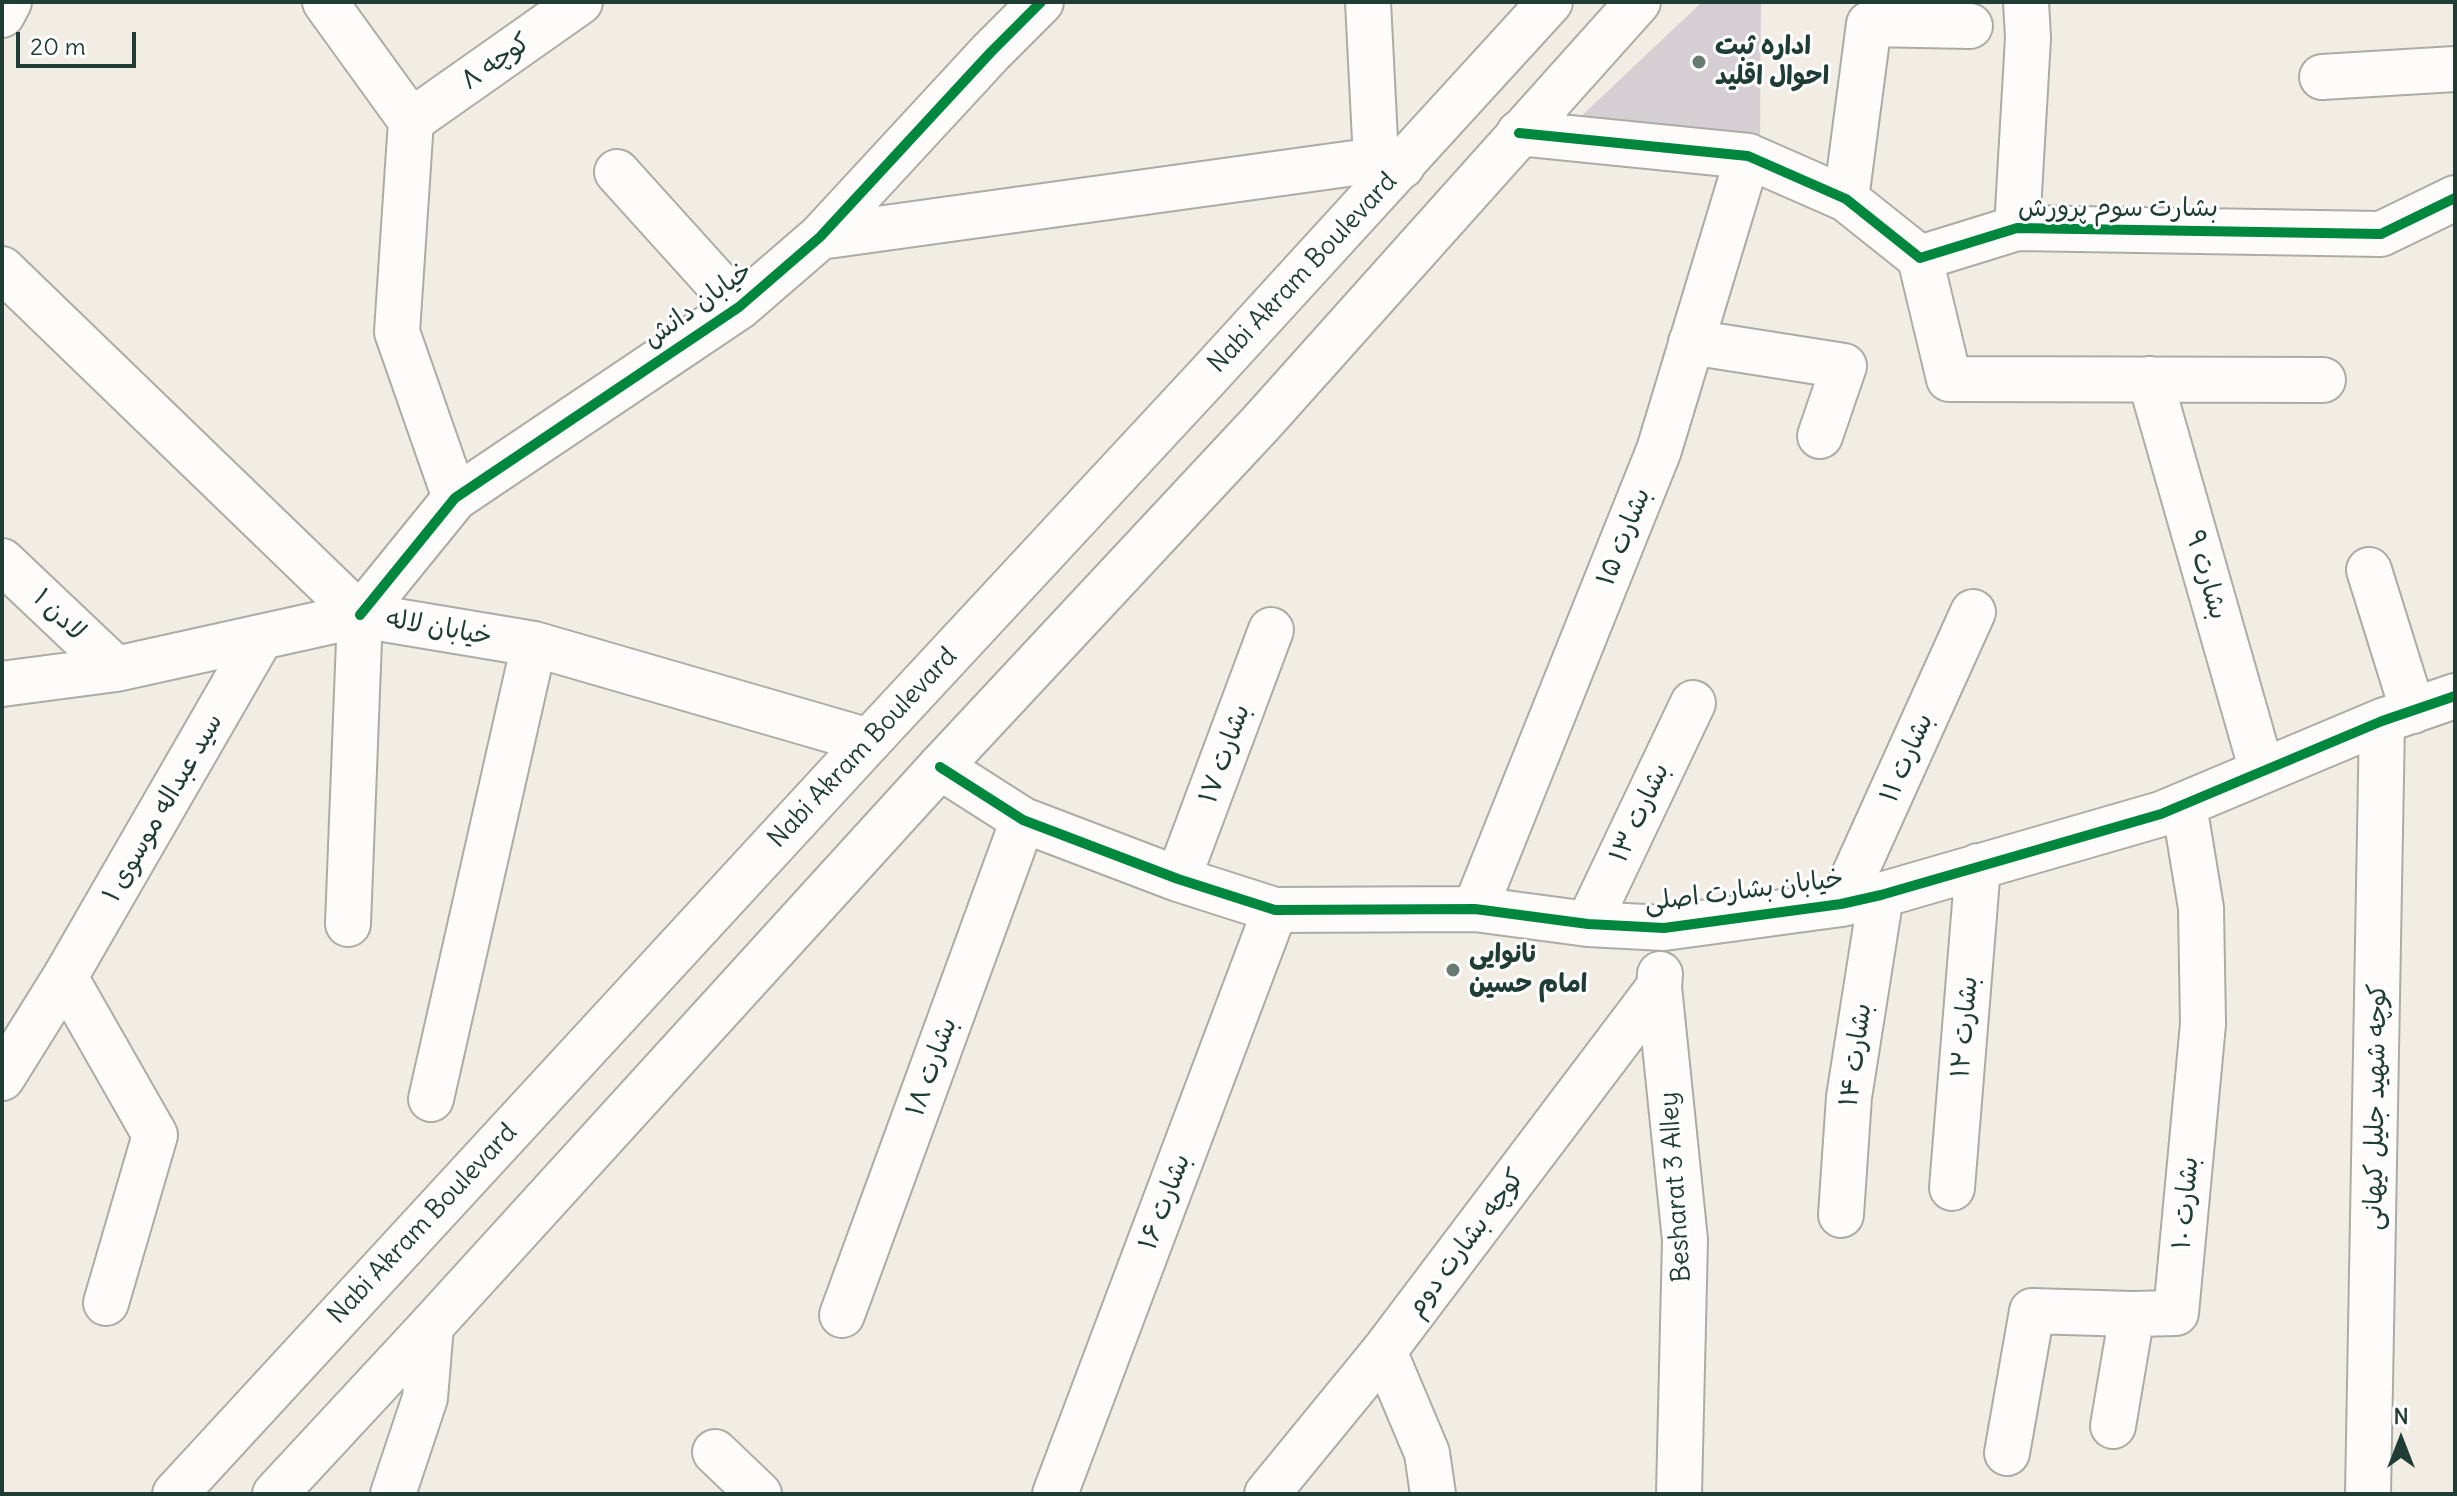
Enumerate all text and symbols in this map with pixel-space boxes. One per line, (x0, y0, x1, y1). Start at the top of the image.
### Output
scale bar (20, 16, 140, 66)
street label: کوچه ۸ (455, 27, 537, 97)
text: 20 m (30, 31, 86, 61)
place label: اداره ثبت احوال اقلید (1715, 31, 1829, 92)
marker: اداره ثبت احوال اقلید (1690, 53, 1708, 71)
street label: Nabi Akram Boulevard (1202, 166, 1404, 380)
street label: بشارت سوم پرورش (2018, 193, 2218, 225)
street label: خیابان دانش (637, 255, 759, 355)
street label: بشارت ۱۵ (1590, 484, 1658, 590)
street label: بشارت ۹ (2178, 527, 2234, 623)
street label: لادن ۱ (26, 583, 92, 647)
street label: خیابان لاله (384, 603, 494, 653)
street label: Nabi Akram Boulevard (762, 641, 964, 855)
street label: بشارت ۱۷ (1193, 700, 1257, 808)
street label: سید عبداله موسوی ۱ (96, 708, 230, 908)
street label: بشارت ۱۱ (1874, 709, 1940, 807)
street label: بشارت ۱۳ (1604, 759, 1676, 867)
street label: خیابان بشارت اصلی (1643, 863, 1845, 919)
place label: نانوایی امام حسین (1469, 939, 1588, 1000)
marker: نانوایی امام حسین (1444, 961, 1462, 979)
street label: بشارت ۱۲ (1945, 975, 1985, 1079)
street label: کوچه شهید جلیل کیهانی (2358, 983, 2394, 1231)
street label: بشارت ۱۴ (1833, 1001, 1879, 1109)
street label: بشارت ۱۸ (900, 1013, 964, 1121)
street label: Besharat 3 Alley (1654, 1091, 1698, 1283)
street label: Nabi Akram Boulevard (322, 1117, 524, 1331)
street label: بشارت ۱۶ (1132, 1150, 1198, 1254)
street label: بشارت ۱۰ (2166, 1155, 2206, 1251)
street label: کوچه بشارت دوم (1400, 1163, 1532, 1323)
north arrow (2361, 1400, 2441, 1480)
text: N (2393, 1402, 2409, 1430)

